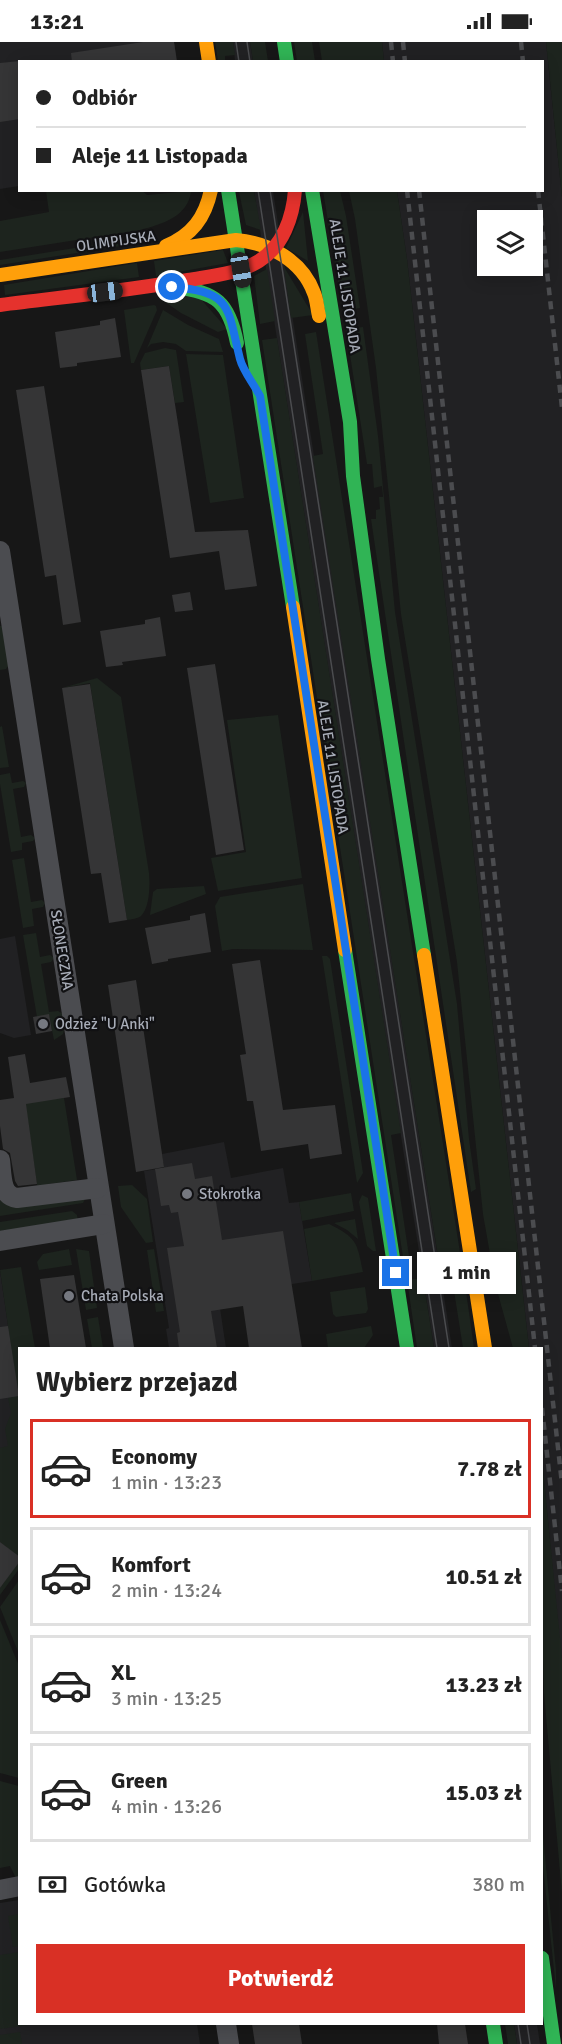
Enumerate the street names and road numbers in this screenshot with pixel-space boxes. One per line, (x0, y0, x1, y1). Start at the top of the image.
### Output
street label: ALEJE 11 LISTOPADA (325, 218, 365, 354)
street label: OLIMPIJSKA (75, 227, 157, 255)
street label: ALEJE 11 LISTOPADA (313, 699, 353, 835)
street label: SŁONECZNA (47, 909, 77, 991)

